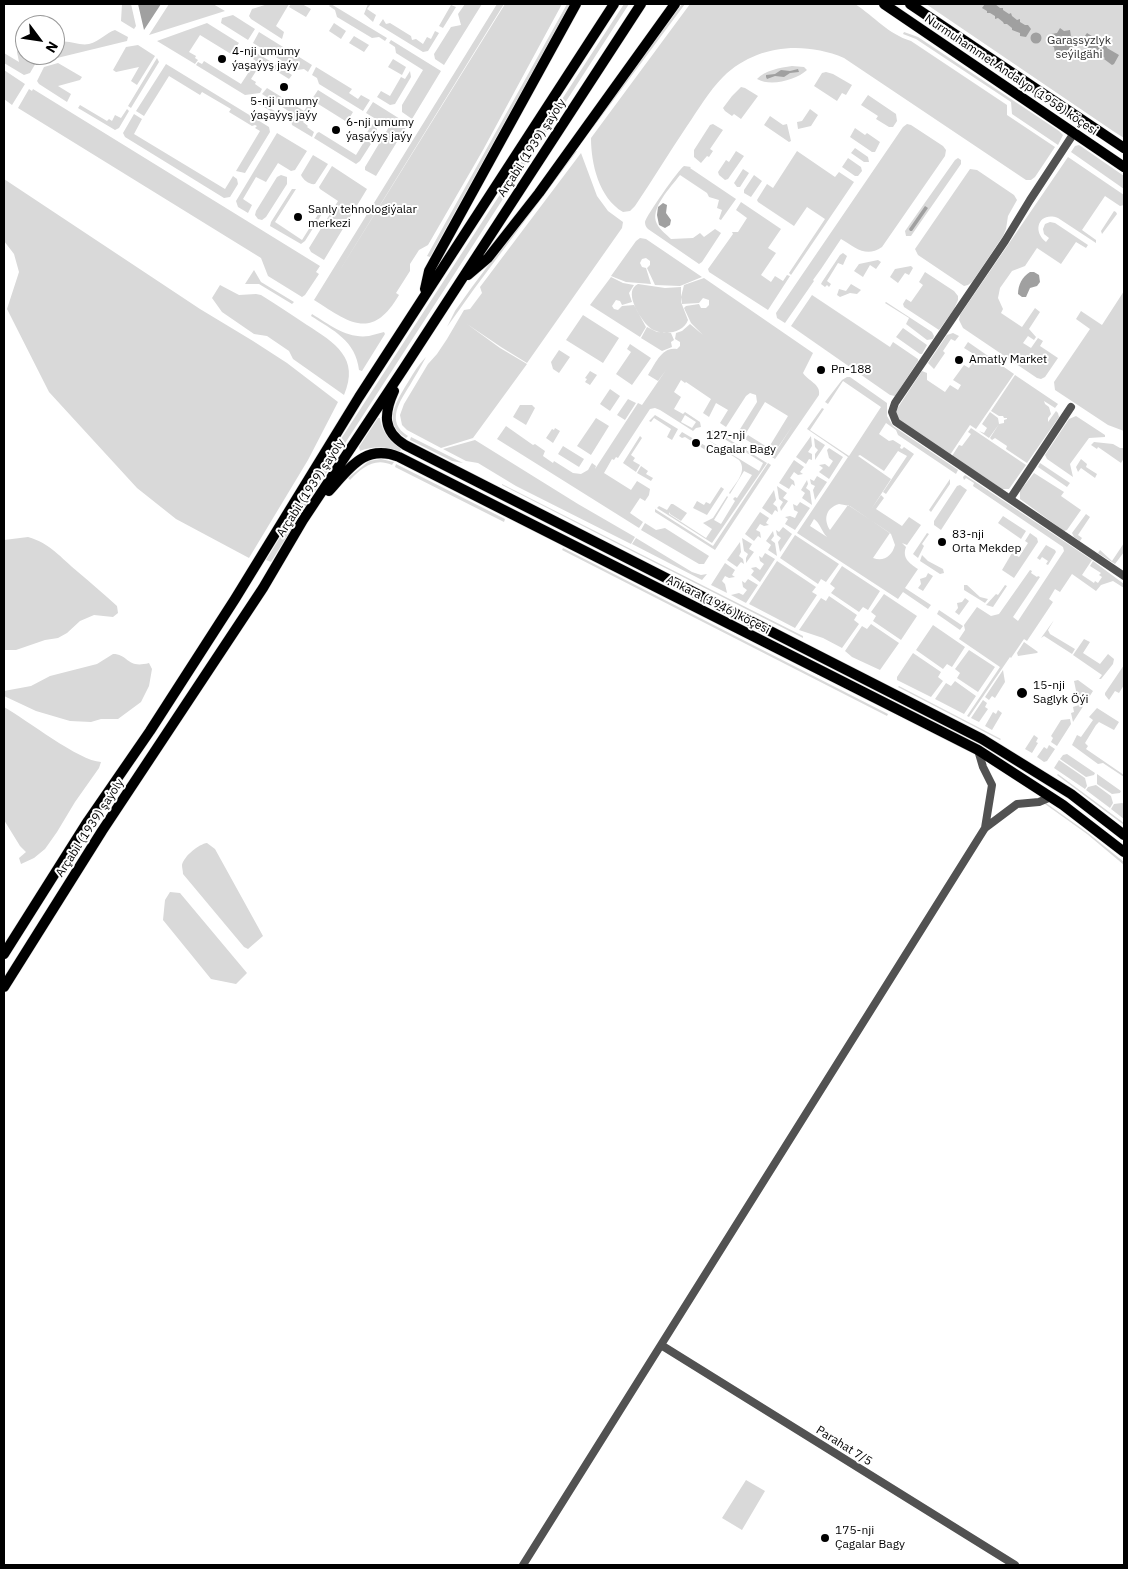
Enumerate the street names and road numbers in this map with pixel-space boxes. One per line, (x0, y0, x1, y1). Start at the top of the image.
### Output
street label: Nurmuhammet Andalyp (1958) köçesi (922, 12, 1100, 138)
street label: Arçabil (1939) şaýoly (495, 96, 569, 200)
street label: Arçabil (1939) şaýoly (274, 436, 348, 540)
street label: Ankara (1946) köçesi (664, 573, 772, 637)
street label: Arçabil (1939) şaýoly (53, 776, 127, 880)
street label: Parahat 7/5 (813, 1423, 875, 1469)

